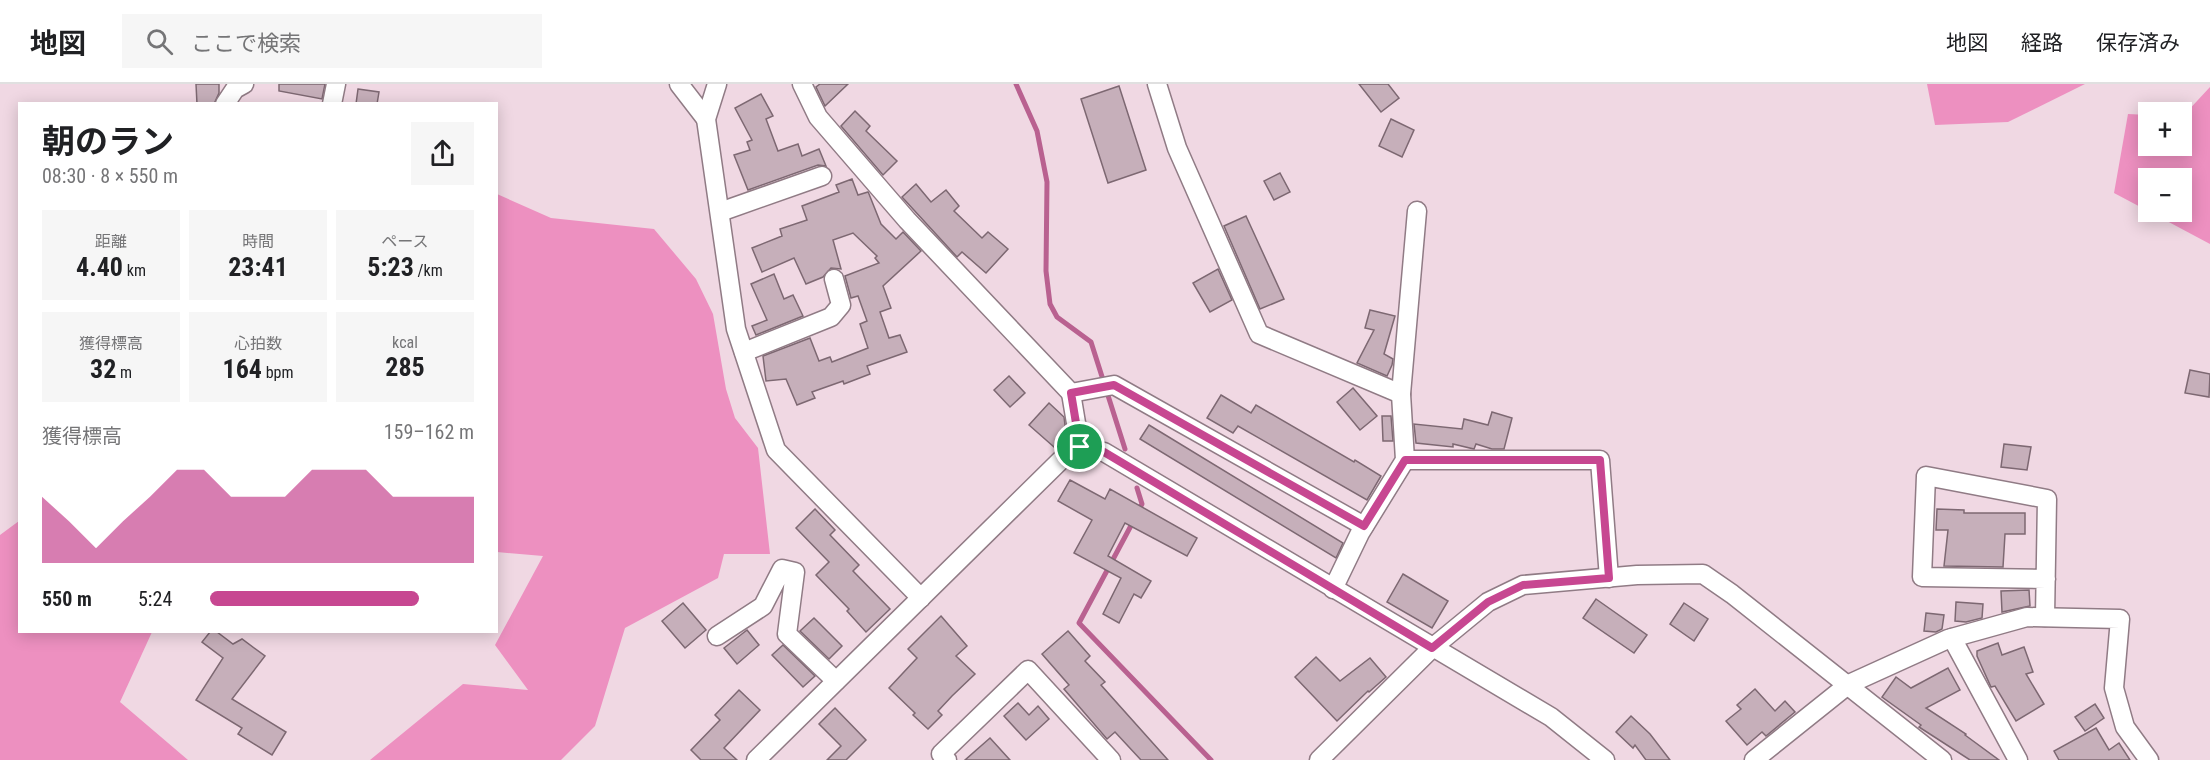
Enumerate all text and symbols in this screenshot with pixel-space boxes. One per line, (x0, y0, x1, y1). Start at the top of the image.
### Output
search box (122, 14, 542, 68)
icon: search (143, 25, 176, 58)
text: 地図 (30, 27, 86, 60)
text: ここで検索 (191, 31, 301, 56)
text: 地図 (1946, 31, 1988, 55)
text: 経路 (2021, 31, 2063, 55)
text: 保存済み (2096, 31, 2180, 55)
map controls (2138, 102, 2192, 222)
button: + (2138, 102, 2192, 156)
text: 朝のラン (42, 122, 174, 161)
button: share (411, 122, 474, 185)
text: 08:30 · 8 × 550 m (42, 164, 178, 188)
button: − (2138, 168, 2192, 222)
text: 距離 (95, 232, 127, 251)
text: 時間 (242, 232, 274, 251)
text: ペース (381, 232, 429, 251)
text: 4.40 (76, 252, 123, 282)
text: 23:41 (228, 252, 288, 282)
text: 5:23 (367, 252, 414, 282)
text: km (123, 261, 146, 280)
text: /km (414, 261, 443, 280)
text: kcal (392, 333, 418, 352)
text: 獲得標高 (79, 334, 143, 353)
text: 心拍数 (234, 334, 282, 353)
text: 285 (385, 352, 425, 382)
text: 32 (90, 354, 116, 384)
text: 164 (223, 354, 262, 384)
text: m (116, 363, 132, 382)
text: bpm (262, 363, 293, 382)
text: 159–162 m (384, 420, 474, 444)
pin (1054, 421, 1105, 472)
text: 獲得標高 (42, 424, 122, 448)
icon: arrive (1063, 430, 1096, 463)
text: 550 m (42, 587, 92, 611)
text: 5:24 (138, 587, 172, 611)

